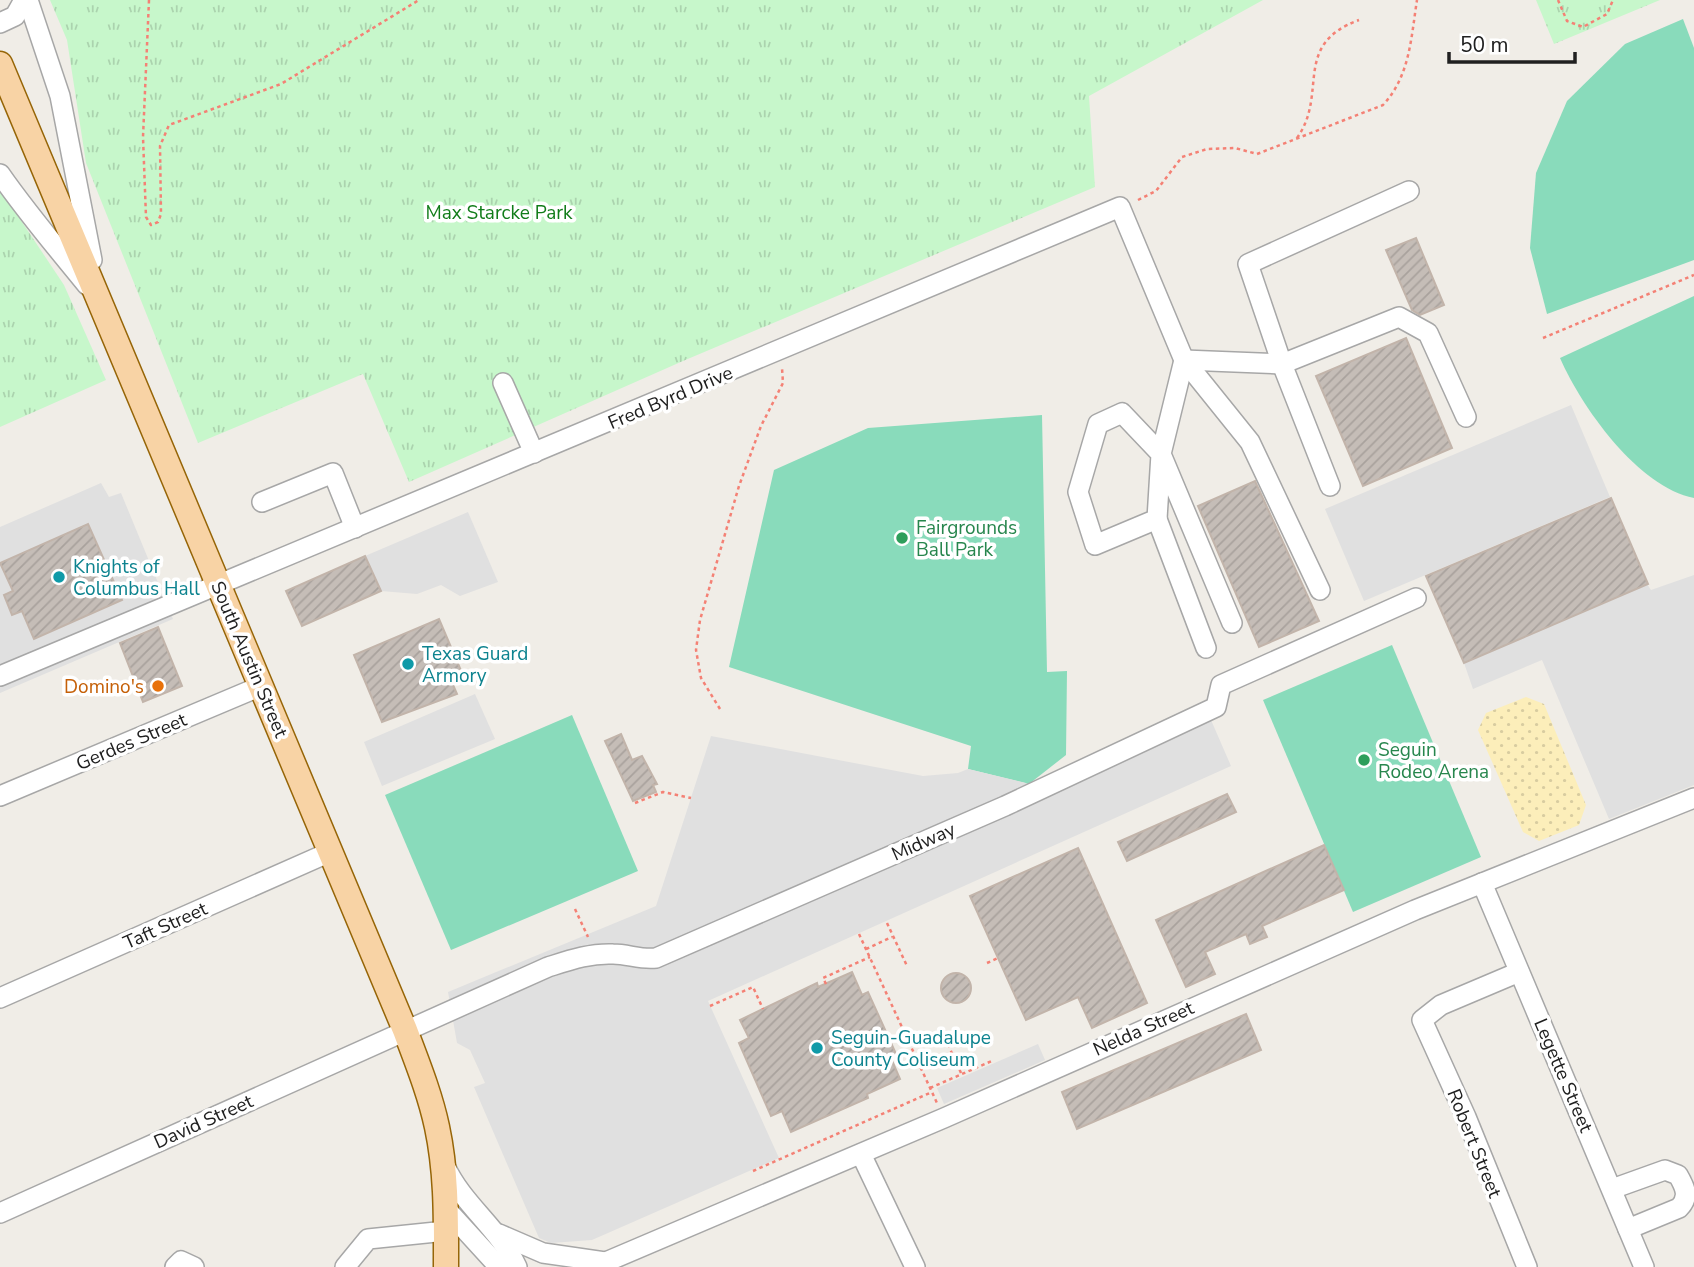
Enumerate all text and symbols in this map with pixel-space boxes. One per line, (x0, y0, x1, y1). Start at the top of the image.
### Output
scale bar (1449, 21, 1575, 65)
text: 50 m (1460, 31, 1509, 59)
park label: Max Starcke Park (425, 200, 573, 226)
street label: Fred Byrd Drive (604, 360, 737, 436)
place label: Fairgrounds Ball Park (916, 515, 1017, 563)
marker: Fairgrounds Ball Park (894, 530, 910, 546)
place label: Knights of Columbus Hall (73, 554, 200, 602)
marker: Knights of Columbus Hall (51, 569, 67, 585)
street label: South Austin Street (204, 577, 294, 742)
place label: Texas Guard Armory (422, 641, 528, 689)
marker: Texas Guard Armory (400, 656, 416, 672)
place label: Domino's (64, 674, 144, 700)
marker: Domino's (150, 678, 166, 694)
street label: Gerdes Street (72, 707, 191, 777)
place label: Seguin Rodeo Arena (1378, 737, 1489, 785)
marker: Seguin Rodeo Arena (1356, 752, 1372, 768)
street label: Midway (887, 816, 960, 867)
street label: Taft Street (119, 896, 212, 956)
street label: Nelda Street (1089, 995, 1198, 1063)
street label: Legette Street (1527, 1014, 1599, 1137)
place label: Seguin-Guadalupe County Coliseum (831, 1025, 991, 1073)
marker: Seguin-Guadalupe County Coliseum (809, 1040, 825, 1056)
street label: Robert Street (1440, 1085, 1508, 1202)
street label: David Street (150, 1088, 257, 1155)

